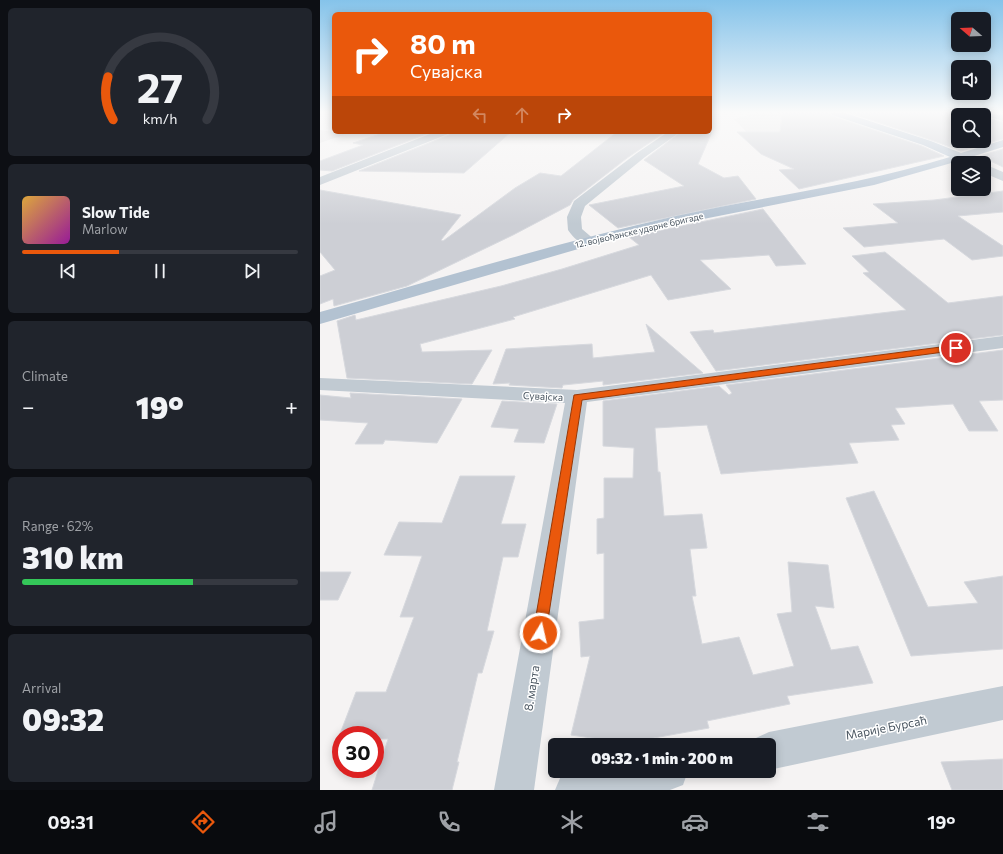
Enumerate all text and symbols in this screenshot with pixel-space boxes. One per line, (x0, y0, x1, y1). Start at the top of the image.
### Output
north arrow (951, 12, 991, 52)
map controls (951, 12, 991, 196)
text: 80 m (410, 26, 476, 60)
icon: right (344, 28, 396, 80)
text: Сувајска (410, 60, 483, 82)
button: sound (951, 60, 991, 100)
text: 27 (137, 61, 183, 112)
icon: left (469, 104, 491, 126)
icon: ahead (511, 104, 533, 126)
icon: right (553, 104, 575, 126)
button: search (951, 108, 991, 148)
text: km/h (143, 109, 177, 127)
button: layers (951, 156, 991, 196)
text: Slow Tide (82, 203, 150, 221)
street label: 12. војвођанске ударне бригаде (574, 210, 704, 250)
text: Marlow (82, 221, 128, 237)
icon: previous (57, 260, 79, 282)
icon: pause (149, 260, 171, 282)
icon: next (241, 260, 263, 282)
pin (939, 331, 973, 365)
icon: arrive (945, 337, 967, 359)
text: Climate (22, 368, 68, 384)
text: 19° (136, 388, 184, 425)
street label: Сувајска (523, 389, 563, 403)
text: − (22, 393, 35, 420)
text: + (285, 393, 298, 420)
text: Range · 62% (22, 518, 93, 534)
text: 310 km (22, 538, 124, 575)
position arrow (519, 612, 561, 654)
street label: 8. марта (521, 664, 541, 712)
text: Arrival (22, 680, 61, 696)
text: 09:32 (22, 700, 104, 737)
street label: Марије Бурсаћ (844, 712, 928, 742)
speed limit sign: 30 (332, 726, 384, 778)
text: 09:32 · 1 min · 200 m (591, 749, 733, 767)
icon: directions (189, 808, 217, 836)
icon: music (312, 808, 340, 836)
icon: phone (435, 808, 463, 836)
icon: climate (558, 808, 586, 836)
icon: car (681, 808, 709, 836)
icon: filters (804, 808, 832, 836)
text: 09:31 (48, 811, 94, 833)
text: 19° (927, 811, 955, 833)

